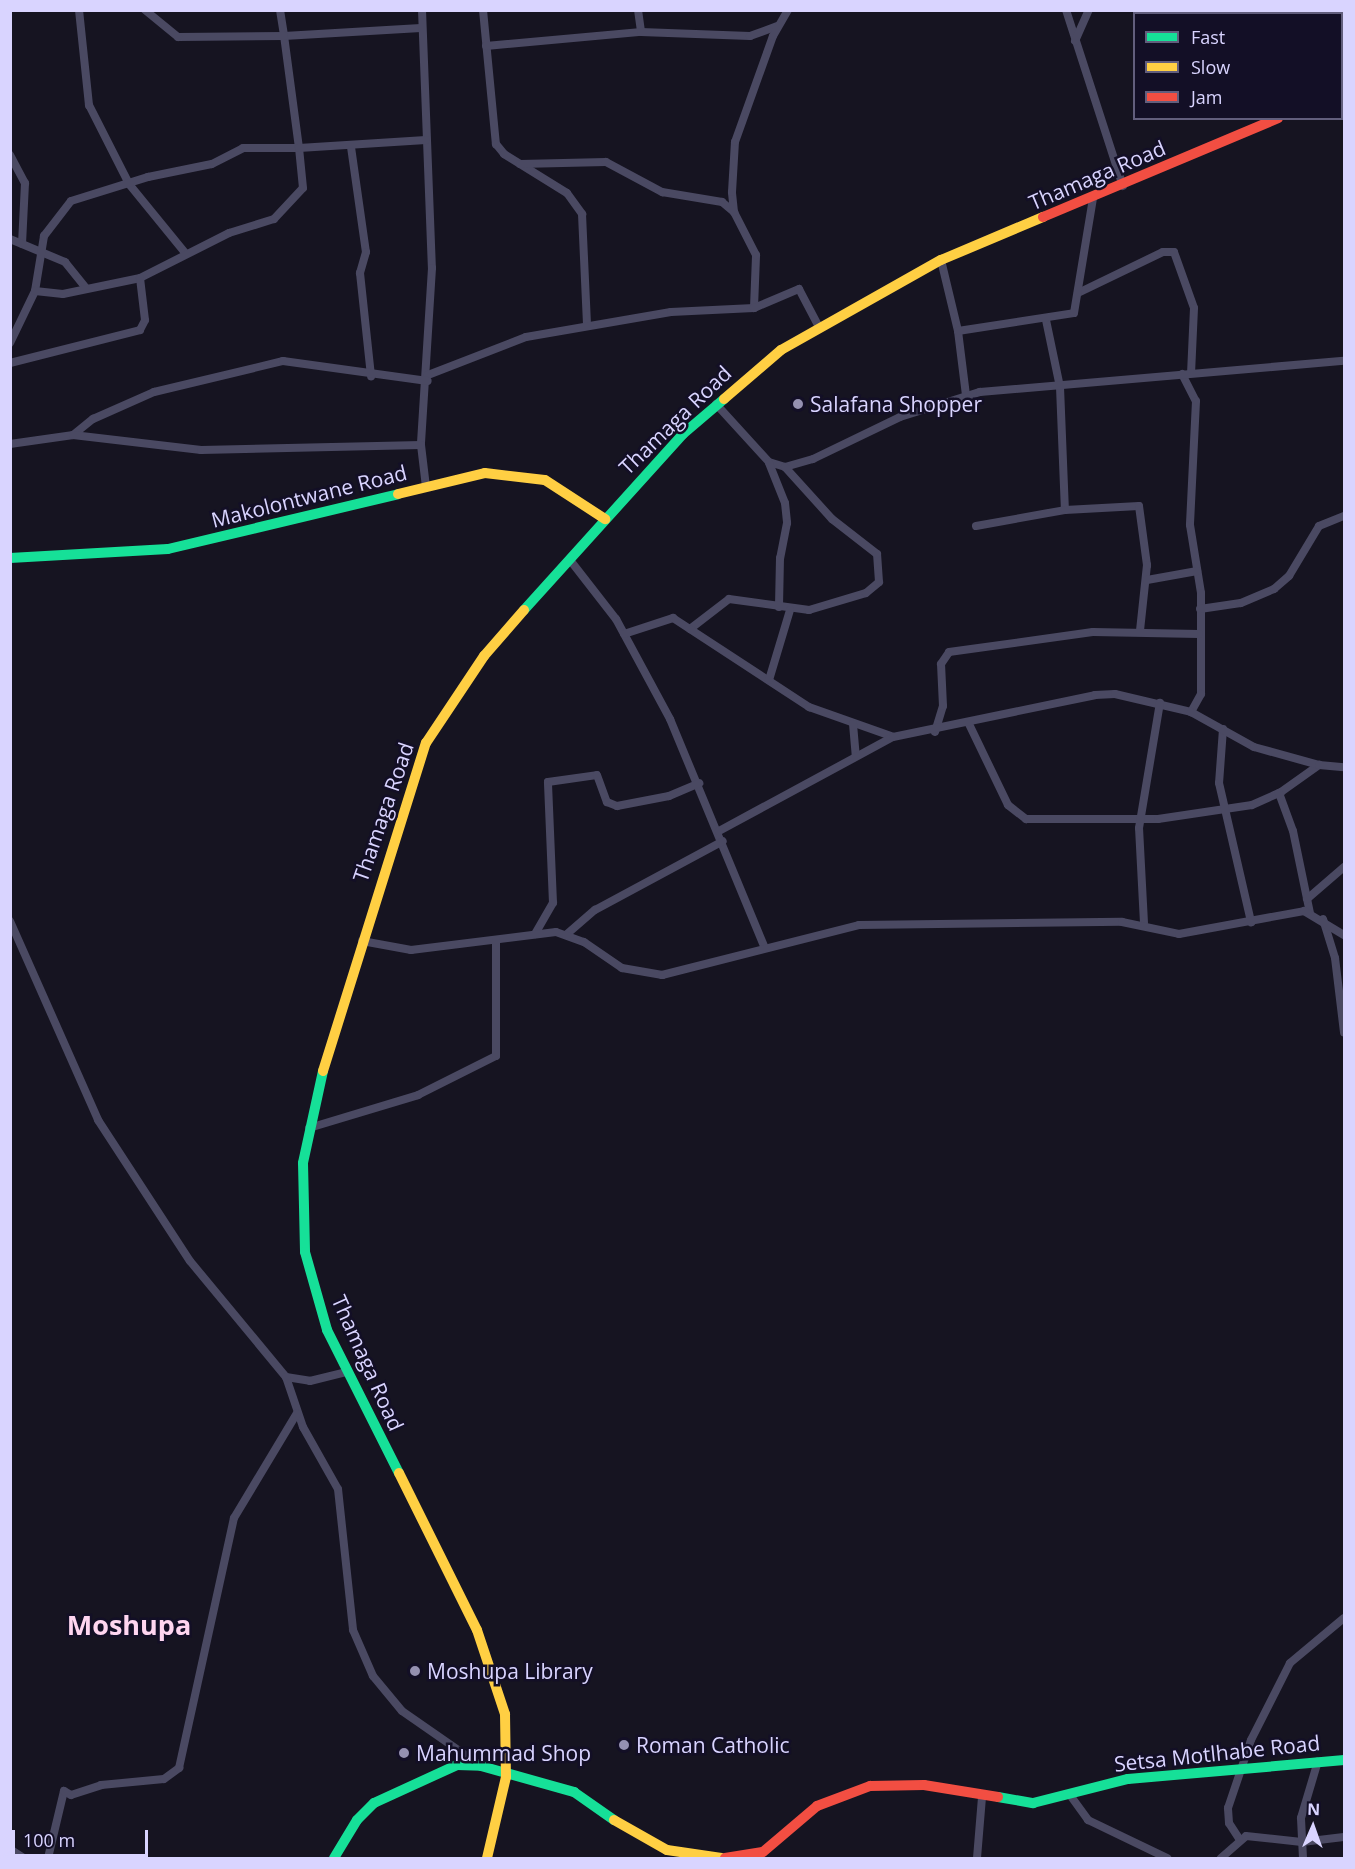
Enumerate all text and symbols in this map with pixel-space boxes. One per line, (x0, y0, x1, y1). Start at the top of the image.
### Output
legend (1133, 12, 1343, 120)
text: Fast (1191, 25, 1225, 49)
text: Slow (1191, 55, 1230, 79)
text: Jam (1191, 85, 1223, 109)
street label: Thamaga Road (1025, 135, 1169, 215)
street label: Thamaga Road (614, 360, 736, 480)
place label: Salafana Shopper (810, 391, 982, 417)
marker: Salafana Shopper (791, 397, 805, 411)
street label: Makolontwane Road (209, 459, 409, 533)
street label: Thamaga Road (347, 739, 419, 885)
street label: Thamaga Road (327, 1291, 409, 1435)
district label: Moshupa (67, 1609, 191, 1641)
place label: Moshupa Library (427, 1658, 593, 1684)
marker: Moshupa Library (408, 1664, 422, 1678)
street label: Setsa Motlhabe Road (1113, 1730, 1321, 1776)
place label: Roman Catholic (636, 1732, 790, 1758)
marker: Roman Catholic (617, 1738, 631, 1752)
place label: Mahummad Shop (416, 1740, 591, 1766)
marker: Mahummad Shop (397, 1746, 411, 1760)
north arrow (1283, 1797, 1343, 1857)
text: N (1307, 1798, 1321, 1820)
scale bar (15, 1818, 152, 1856)
text: 100 m (23, 1828, 75, 1852)

